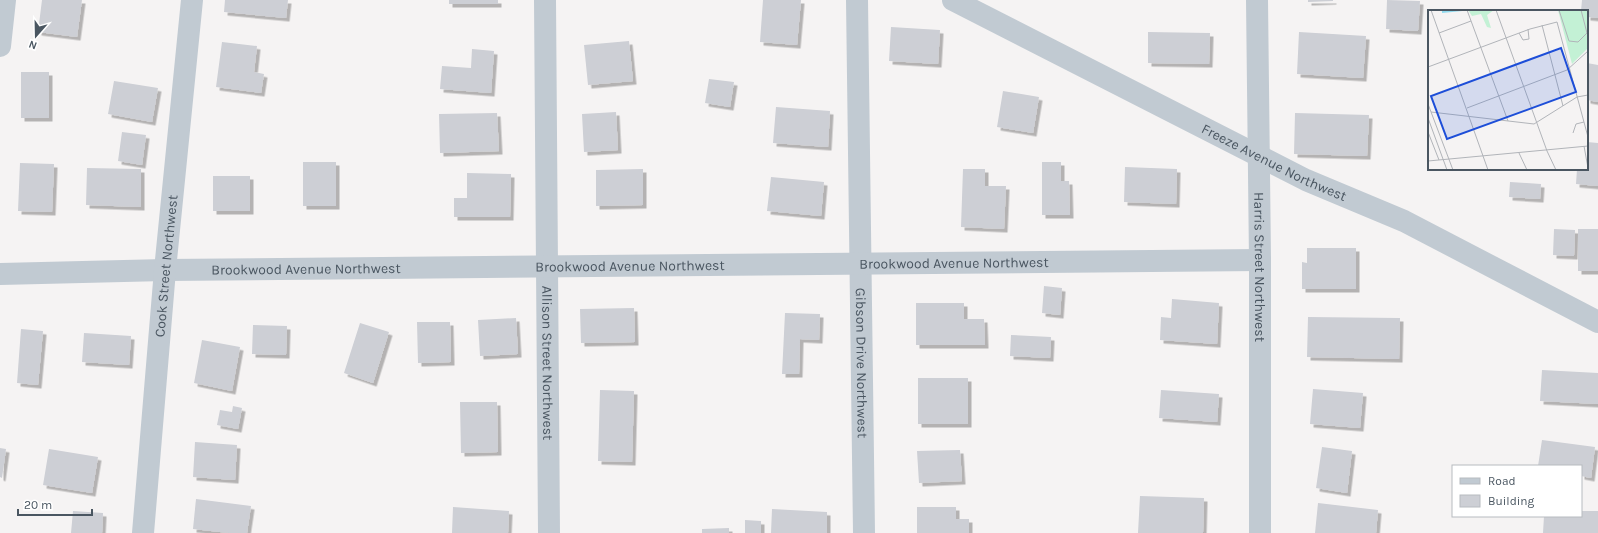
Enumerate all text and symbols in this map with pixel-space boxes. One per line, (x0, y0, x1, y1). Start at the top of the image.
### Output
inset map (1428, 10, 1588, 170)
north arrow (16, 16, 56, 56)
text: N (27, 37, 39, 52)
street label: Freeze Avenue Northwest (1199, 120, 1349, 205)
street label: Harris Street Northwest (1250, 192, 1268, 342)
street label: Cook Street Northwest (151, 194, 181, 338)
street label: Brookwood Avenue Northwest (859, 254, 1049, 273)
street label: Brookwood Avenue Northwest (535, 257, 725, 276)
street label: Brookwood Avenue Northwest (211, 260, 401, 279)
street label: Allison Street Northwest (538, 286, 556, 440)
street label: Gibson Drive Northwest (852, 288, 871, 438)
legend (1452, 465, 1582, 517)
text: Road (1488, 474, 1516, 488)
scale bar (18, 491, 92, 517)
text: Building (1488, 494, 1535, 508)
text: 20 m (24, 498, 52, 512)

